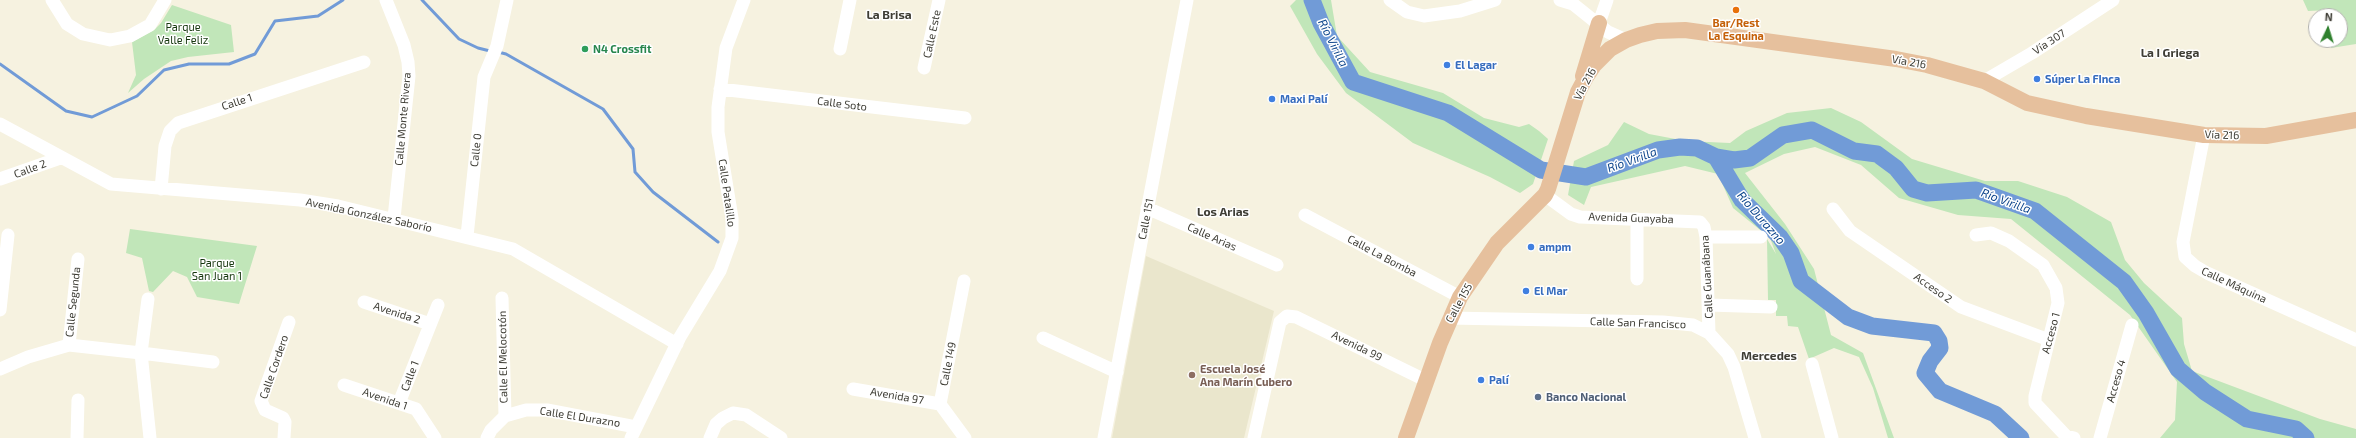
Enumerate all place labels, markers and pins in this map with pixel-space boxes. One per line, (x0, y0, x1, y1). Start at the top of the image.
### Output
marker: Bar/Rest La Esquina (1731, 5, 1741, 15)
place label: Bar/Rest La Esquina (1708, 16, 1764, 42)
place label: N4 Crossfit (593, 42, 651, 56)
marker: N4 Crossfit (580, 44, 590, 54)
place label: El Lagar (1455, 58, 1497, 72)
marker: El Lagar (1442, 60, 1452, 70)
place label: Súper La FInca (2045, 72, 2120, 86)
marker: Súper La FInca (2032, 74, 2042, 84)
place label: Maxi Palí (1280, 92, 1328, 106)
marker: Maxi Palí (1267, 94, 1277, 104)
place label: ampm (1539, 240, 1571, 254)
marker: ampm (1526, 242, 1536, 252)
place label: El Mar (1534, 284, 1567, 298)
marker: El Mar (1521, 286, 1531, 296)
place label: Escuela José Ana Marín Cubero (1200, 362, 1292, 388)
marker: Escuela José Ana Marín Cubero (1187, 370, 1197, 380)
place label: Palí (1489, 373, 1509, 387)
marker: Palí (1476, 375, 1486, 385)
place label: Banco Nacional (1546, 390, 1626, 404)
marker: Banco Nacional (1533, 392, 1543, 402)

